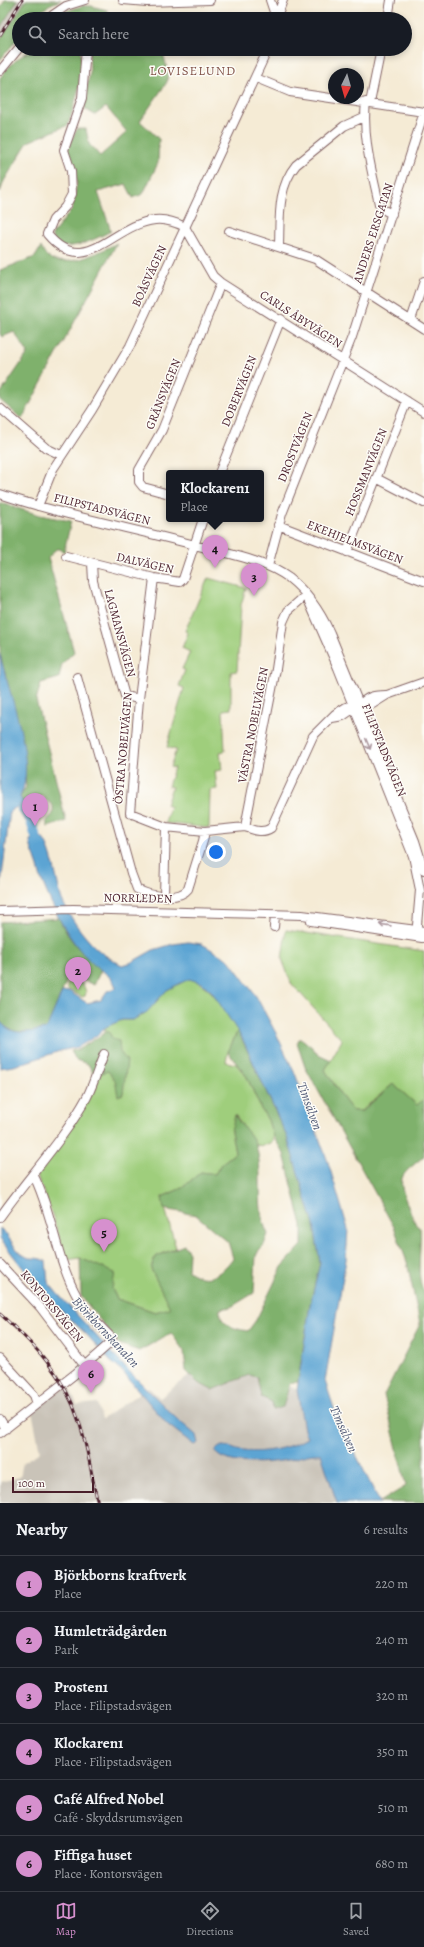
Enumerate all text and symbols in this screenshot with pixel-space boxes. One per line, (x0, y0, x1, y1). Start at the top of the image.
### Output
search box (12, 12, 412, 56)
icon: search (26, 23, 48, 45)
text: Search here (58, 24, 129, 44)
district label: LOVISELUND (150, 62, 236, 79)
north arrow (328, 68, 364, 104)
street label: ANDERS ERSGATAN (349, 180, 397, 286)
street label: BOÅSVÄGEN (128, 242, 170, 309)
street label: CARLS ÅBYVÄGEN (257, 286, 346, 352)
street label: DOBERVÄGEN (217, 353, 261, 429)
street label: GRÄNSVÄGEN (142, 356, 185, 432)
street label: DROSTVÄGEN (274, 409, 316, 484)
street label: HOSSMANVÄGEN (341, 425, 391, 518)
popup (166, 470, 264, 522)
text: Klockaren1 (180, 478, 250, 498)
street label: FILIPSTADSVÄGEN (52, 489, 152, 529)
text: Place (180, 498, 208, 515)
street label: EKEHJELMSVÄGEN (305, 516, 406, 568)
pin: 4 (202, 535, 228, 568)
street label: DALVÄGEN (115, 549, 176, 577)
pin: 3 (241, 563, 267, 596)
street label: LAGMANSVÄGEN (101, 587, 140, 679)
street label: VÄSTRA NOBELVÄGEN (234, 665, 272, 785)
street label: ÖSTRA NOBELVÄGEN (110, 691, 136, 805)
street label: FILIPSTADSVÄGEN (358, 701, 410, 799)
one-way arrow (365, 738, 373, 750)
pin: 1 (22, 793, 48, 826)
your location (206, 842, 226, 862)
street label: NORRLEDEN (104, 889, 173, 907)
one-way arrow (379, 921, 392, 929)
pin: 2 (65, 957, 91, 990)
water label: Timsälven (294, 1080, 326, 1132)
pin: 5 (91, 1219, 117, 1252)
street label: KONTORSVÄGEN (17, 1266, 87, 1346)
water label: Björkbornskanalen (69, 1293, 143, 1371)
pin: 6 (78, 1360, 104, 1393)
water label: Timsälven (326, 1403, 362, 1455)
scale bar (12, 1475, 94, 1494)
text: 100 m (18, 1476, 45, 1491)
text: Nearby (16, 1518, 67, 1541)
text: 6 results (364, 1521, 408, 1538)
text: Björkborns kraftverk (54, 1565, 186, 1585)
text: 1 (27, 1575, 31, 1592)
text: 220 m (375, 1575, 408, 1592)
text: Place (54, 1585, 82, 1602)
text: Humleträdgården (54, 1621, 167, 1641)
text: 2 (26, 1631, 32, 1648)
text: 240 m (376, 1631, 408, 1648)
text: Park (54, 1641, 78, 1658)
text: Prosten1 (54, 1677, 108, 1697)
text: 3 (26, 1687, 32, 1704)
text: 320 m (376, 1687, 408, 1704)
text: Place · Filipstadsvägen (54, 1697, 172, 1714)
text: Klockaren1 (54, 1733, 123, 1753)
text: 4 (26, 1743, 32, 1760)
text: 350 m (377, 1743, 408, 1760)
text: Place · Filipstadsvägen (54, 1753, 172, 1770)
text: Café Alfred Nobel (54, 1789, 164, 1809)
text: 5 (26, 1799, 32, 1816)
text: 510 m (378, 1799, 408, 1816)
text: Café · Skyddsrumsvägen (54, 1809, 183, 1826)
text: Fiffiga huset (54, 1845, 132, 1865)
text: 6 (26, 1855, 32, 1872)
text: 680 m (375, 1855, 408, 1872)
text: Place · Kontorsvägen (54, 1865, 163, 1882)
tab: Map (55, 1900, 77, 1939)
tab: Directions (186, 1900, 234, 1939)
tab: Saved (343, 1900, 369, 1939)

